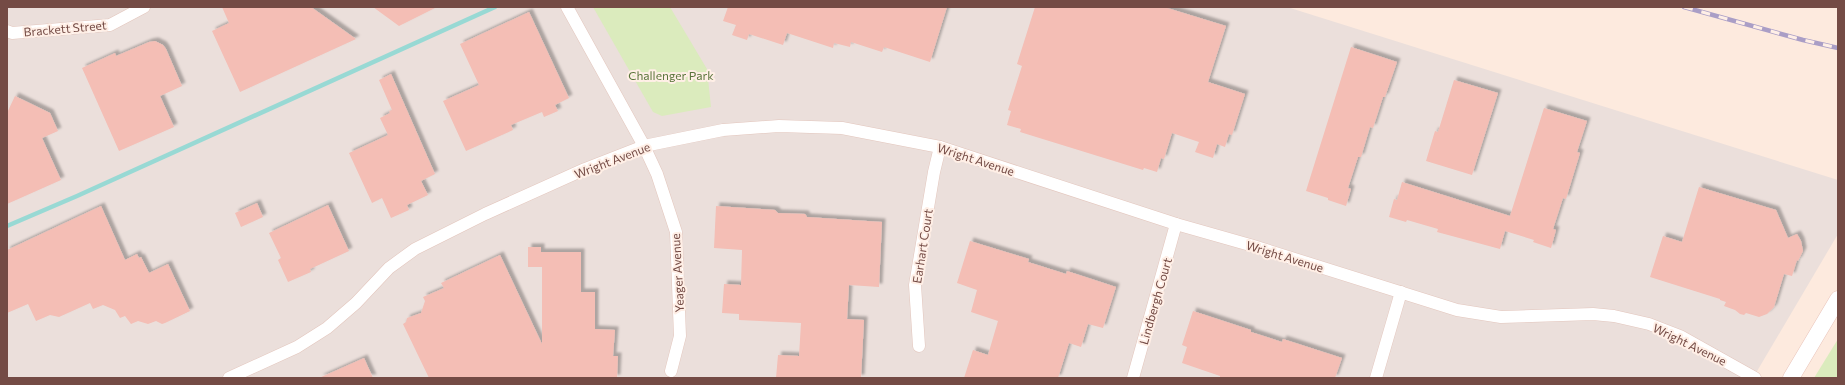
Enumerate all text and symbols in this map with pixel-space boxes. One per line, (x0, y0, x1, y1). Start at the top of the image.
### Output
street label: Brackett Street (23, 17, 107, 39)
park label: Challenger Park (628, 68, 714, 82)
street label: Wright Avenue (572, 139, 652, 181)
street label: Wright Avenue (936, 140, 1016, 178)
street label: Earhart Court (909, 208, 935, 284)
street label: Yeager Avenue (668, 233, 686, 313)
street label: Wright Avenue (1245, 238, 1325, 274)
street label: Lindbergh Court (1136, 256, 1174, 346)
street label: Wright Avenue (1651, 320, 1729, 368)

